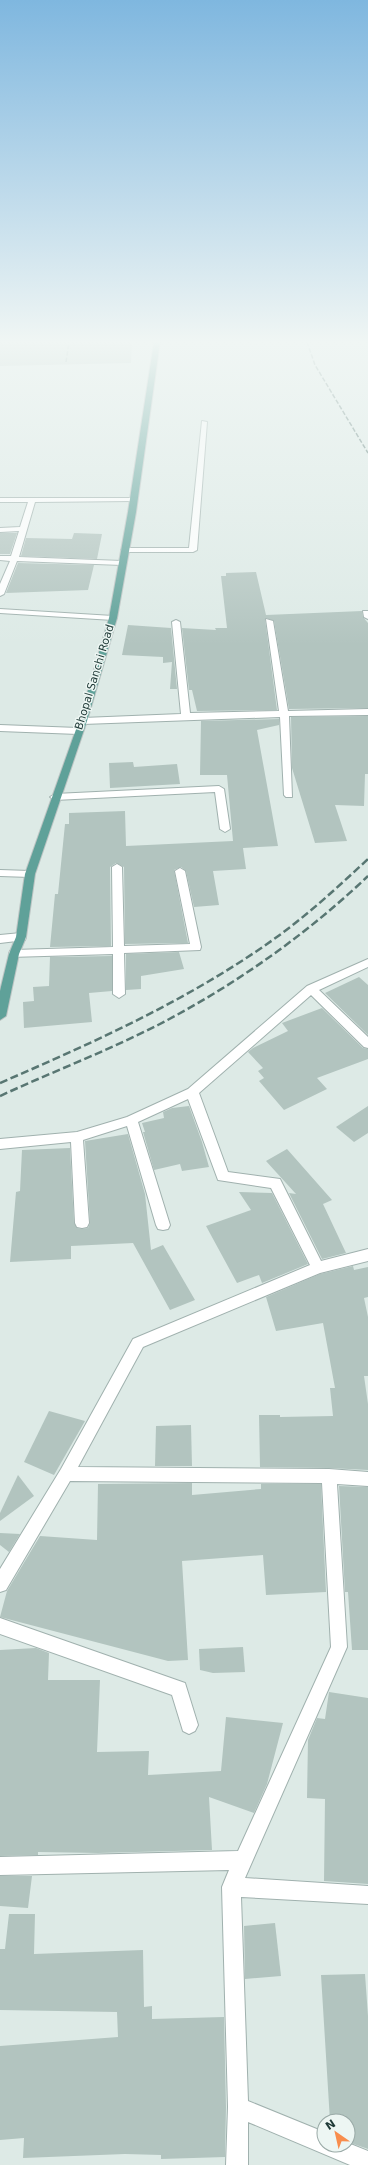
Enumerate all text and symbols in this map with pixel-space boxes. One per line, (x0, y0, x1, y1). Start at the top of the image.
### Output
street label: Bhopal Sanchi Road (72, 623, 117, 731)
north arrow (316, 2113, 356, 2153)
text: N (323, 2117, 338, 2133)

